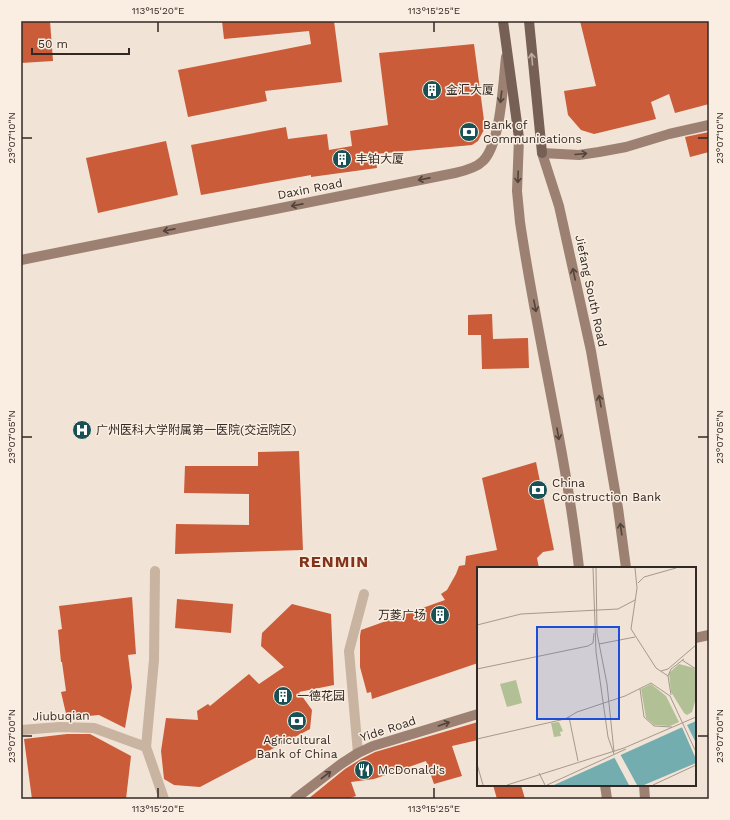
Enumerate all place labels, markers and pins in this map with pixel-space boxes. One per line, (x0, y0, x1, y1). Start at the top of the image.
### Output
building icon: 金汇大厦 (421, 79, 443, 101)
place label: 金汇大厦 (446, 83, 494, 97)
place label: Bank of Communications (483, 118, 582, 146)
bank icon: Bank of Communications (458, 121, 480, 143)
building icon: 丰铂大厦 (331, 148, 353, 170)
place label: 丰铂大厦 (356, 152, 404, 166)
hospital icon: 广州医科大学附属第一医院(交运院区) (71, 419, 93, 441)
place label: 广州医科大学附属第一医院(交运院区) (96, 423, 296, 437)
place label: China Construction Bank (552, 476, 661, 504)
bank icon: China Construction Bank (527, 479, 549, 501)
building icon: 万菱广场 (429, 604, 451, 626)
place label: 万菱广场 (378, 608, 426, 622)
building icon: 一德花园 (272, 685, 294, 707)
place label: 一德花园 (297, 689, 345, 703)
bank icon: Agricultural Bank of China (286, 710, 308, 732)
place label: Agricultural Bank of China (256, 733, 338, 761)
restaurant icon: McDonald's (353, 759, 375, 781)
place label: McDonald's (378, 763, 445, 777)

